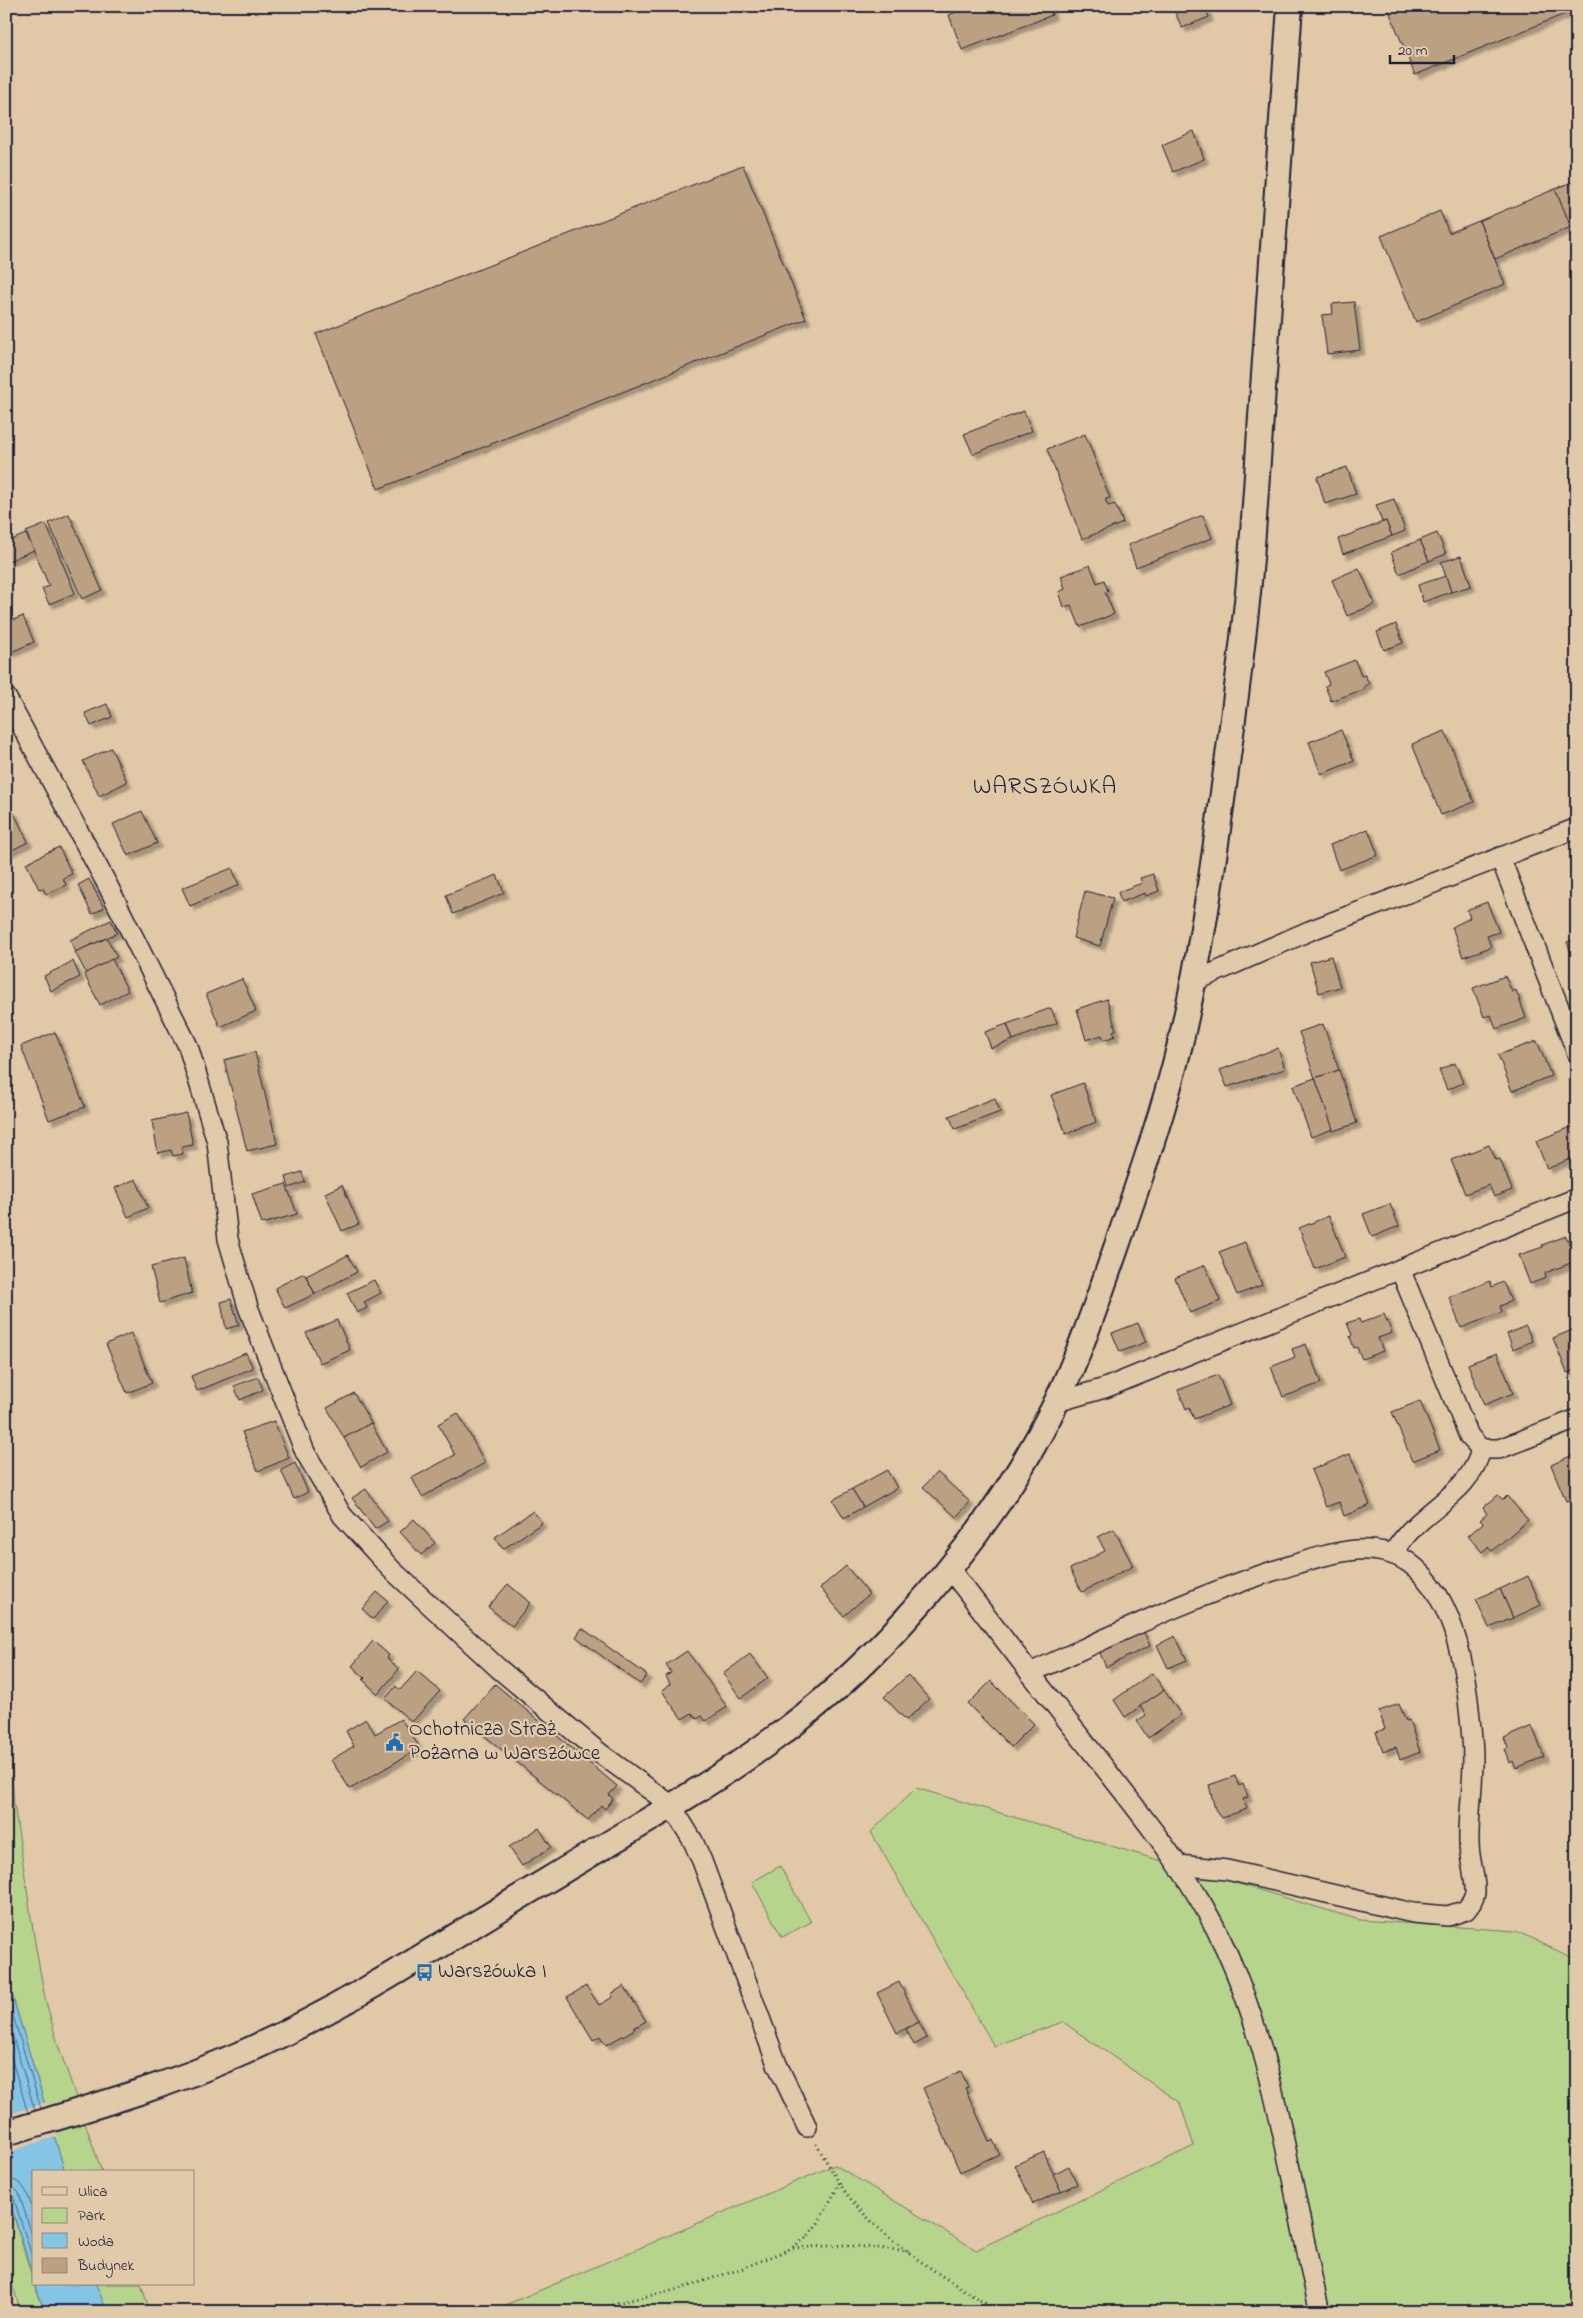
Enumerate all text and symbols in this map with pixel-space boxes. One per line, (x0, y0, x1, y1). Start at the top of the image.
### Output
scale bar (1390, 32, 1454, 64)
text: 20 m (1398, 40, 1428, 62)
district label: WARSZÓWKA (973, 770, 1117, 805)
place label: Ochotnicza Straż Pożarna w Warszówce (409, 1715, 601, 1769)
public building icon: Ochotnicza Straż Pożarna w Warszówce (385, 1732, 405, 1752)
place label: Warszówka I (438, 1957, 547, 1987)
bus stop icon: Warszówka I (414, 1962, 434, 1982)
legend (32, 2170, 195, 2286)
text: Ulica (78, 2181, 107, 2203)
text: Park (78, 2205, 106, 2227)
text: Woda (78, 2231, 114, 2253)
text: Budynek (77, 2255, 135, 2278)

